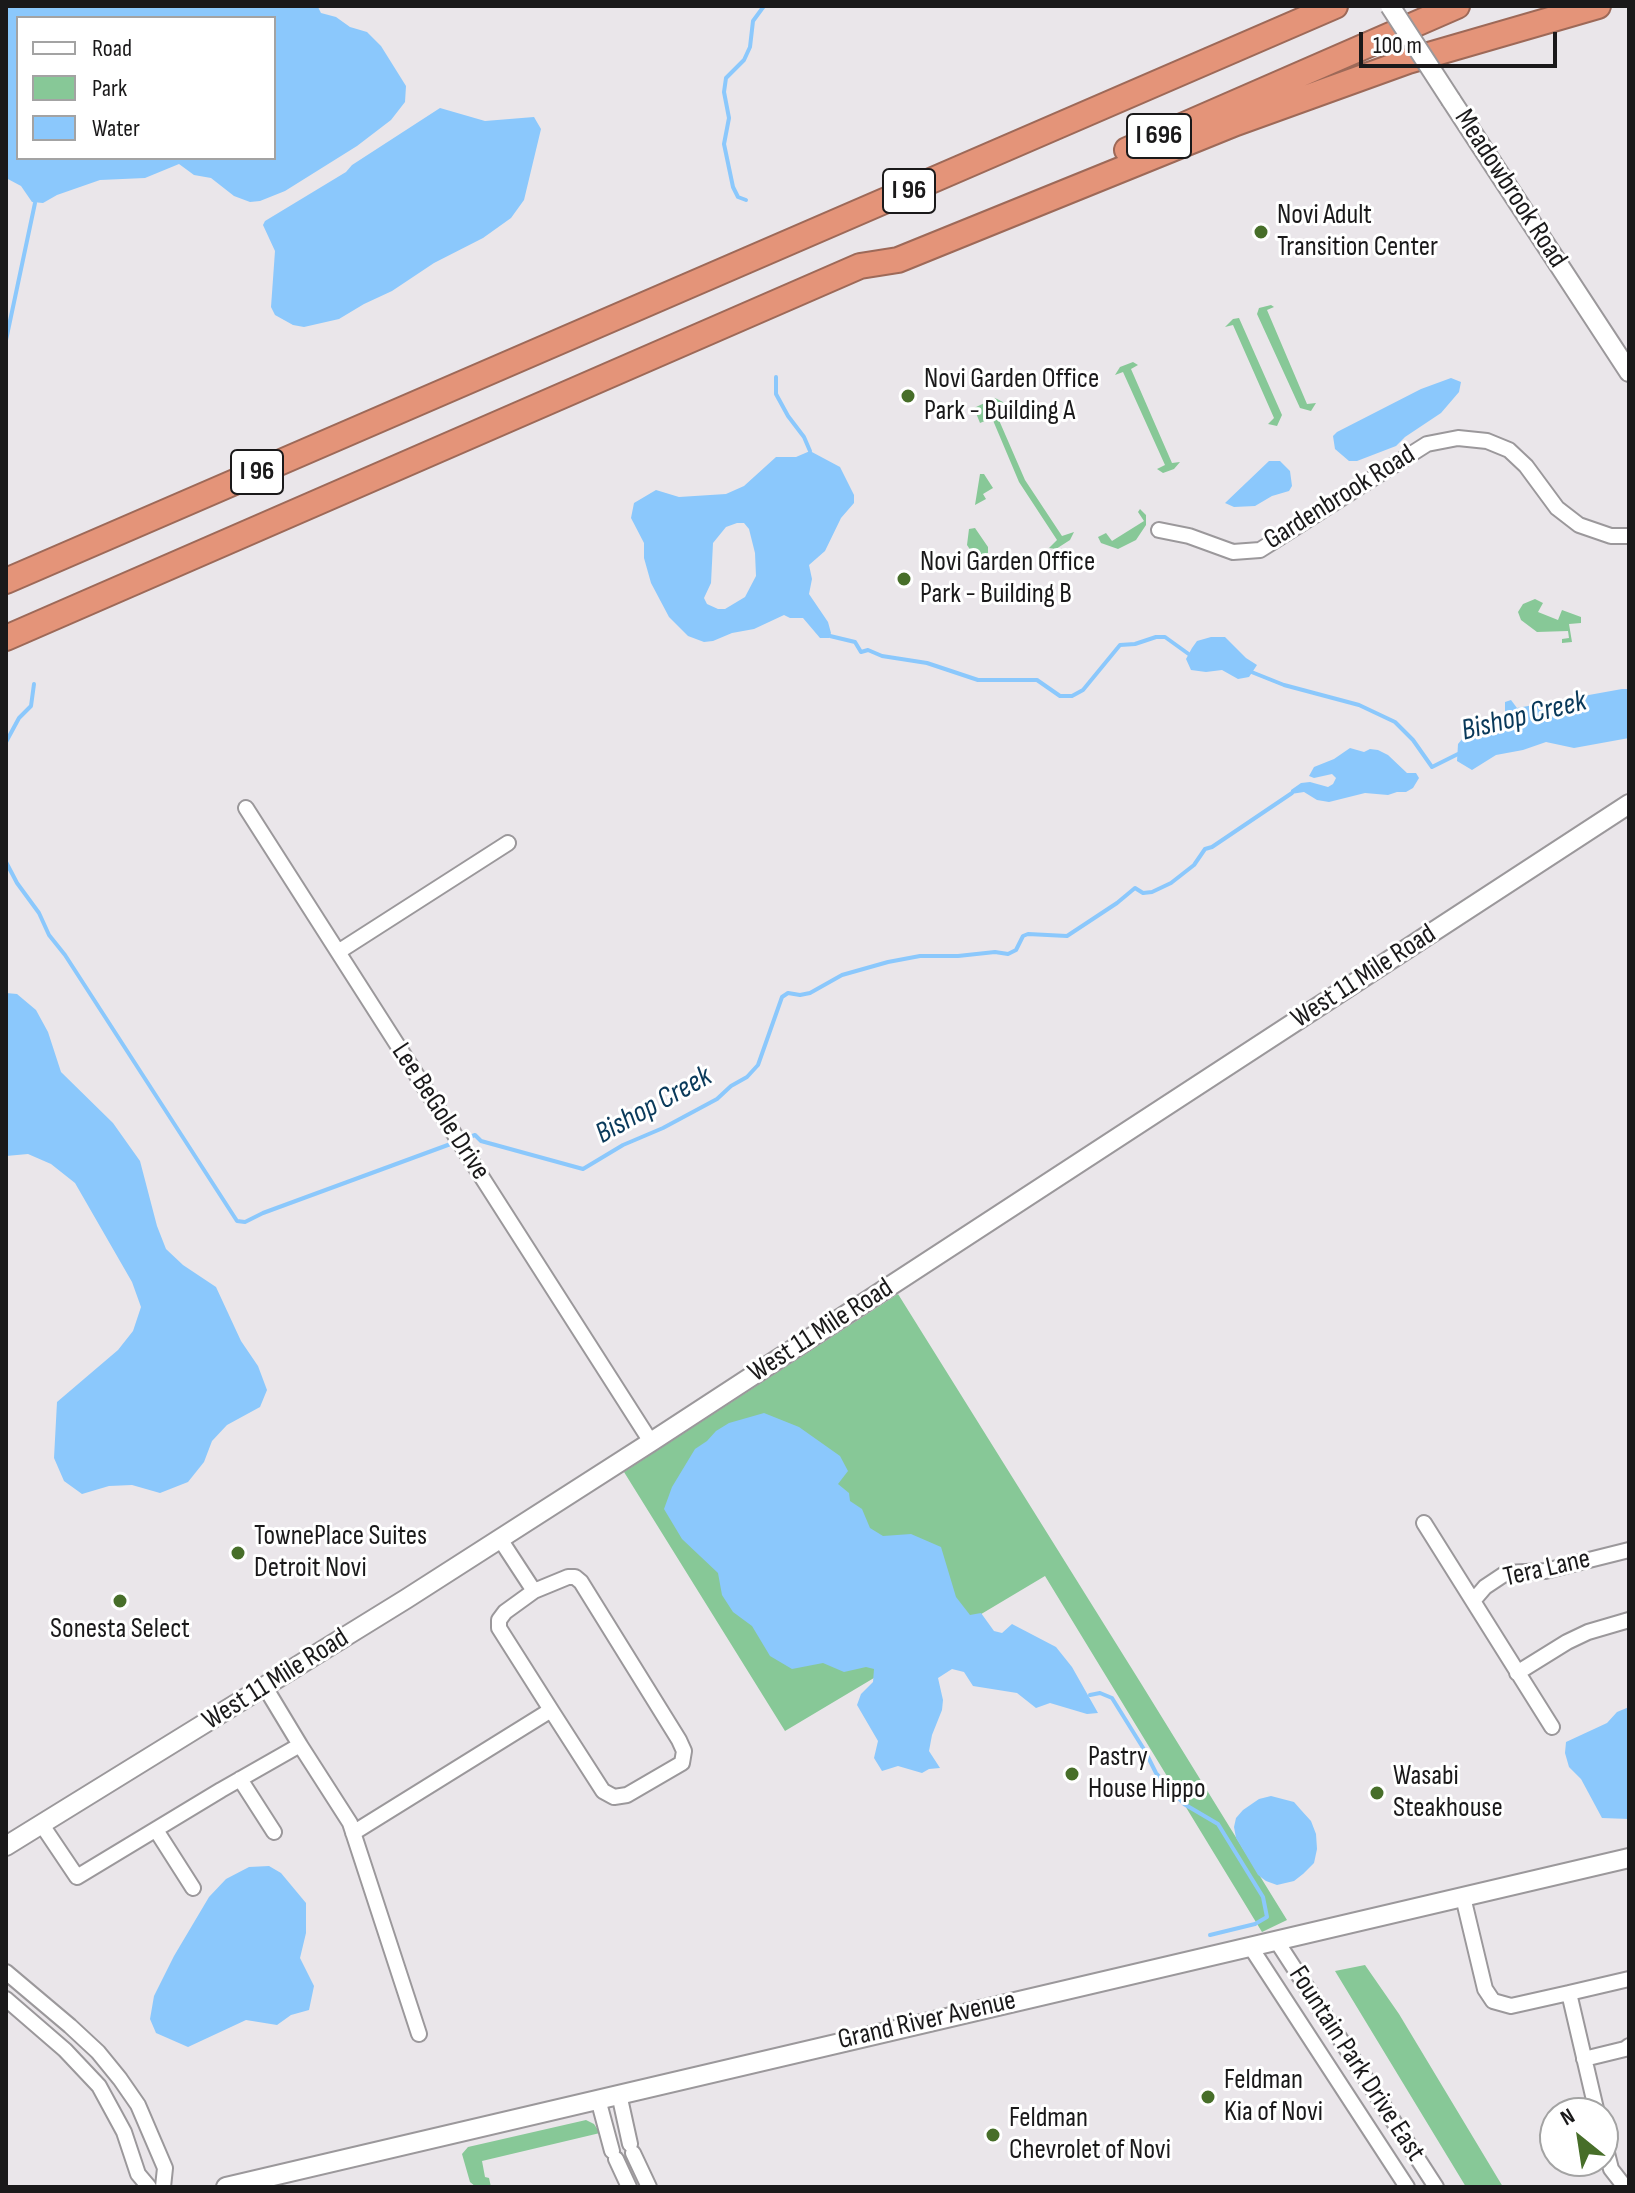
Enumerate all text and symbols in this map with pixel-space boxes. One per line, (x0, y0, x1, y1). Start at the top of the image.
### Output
legend (16, 16, 276, 160)
scale bar (1363, 16, 1561, 66)
text: 100 m (1373, 31, 1422, 60)
text: Road (92, 34, 132, 63)
text: Park (92, 74, 127, 103)
street label: Meadowbrook Road (1446, 104, 1574, 274)
text: Water (92, 114, 140, 143)
road number: I 696 (1127, 114, 1191, 158)
road number: I 96 (883, 169, 935, 213)
place label: Novi Adult Transition Center (1277, 199, 1438, 265)
marker: Novi Adult Transition Center (1252, 223, 1270, 241)
place label: Novi Garden Office Park - Building A (924, 363, 1099, 429)
marker: Novi Garden Office Park - Building A (899, 387, 917, 405)
street label: Gardenbrook Road (1258, 438, 1422, 558)
road number: I 96 (231, 450, 283, 494)
place label: Novi Garden Office Park - Building B (920, 546, 1095, 612)
marker: Novi Garden Office Park - Building B (895, 570, 913, 588)
water label: Bishop Creek (1458, 684, 1590, 750)
street label: West 11 Mile Road (1285, 918, 1443, 1036)
street label: Lee BeGole Drive (383, 1037, 497, 1187)
water label: Bishop Creek (590, 1059, 718, 1153)
street label: West 11 Mile Road (742, 1272, 900, 1390)
place label: TownePlace Suites Detroit Novi (254, 1520, 427, 1586)
street label: Tera Lane (1500, 1543, 1594, 1595)
marker: TownePlace Suites Detroit Novi (229, 1544, 247, 1562)
marker: Sonesta Select (111, 1592, 129, 1610)
place label: Sonesta Select (50, 1613, 190, 1647)
street label: West 11 Mile Road (197, 1622, 355, 1738)
place label: Pastry House Hippo (1088, 1741, 1206, 1807)
place label: Wasabi Steakhouse (1393, 1760, 1503, 1826)
marker: Pastry House Hippo (1063, 1765, 1081, 1783)
marker: Wasabi Steakhouse (1368, 1784, 1386, 1802)
street label: Fountain Park Drive East (1280, 1960, 1432, 2168)
street label: Grand River Avenue (835, 1984, 1019, 2058)
place label: Feldman Kia of Novi (1224, 2064, 1323, 2130)
marker: Feldman Kia of Novi (1199, 2088, 1217, 2106)
north arrow (1539, 2097, 1619, 2177)
place label: Feldman Chevrolet of Novi (1009, 2102, 1171, 2168)
text: N (1556, 2103, 1580, 2132)
marker: Feldman Chevrolet of Novi (984, 2126, 1002, 2144)

